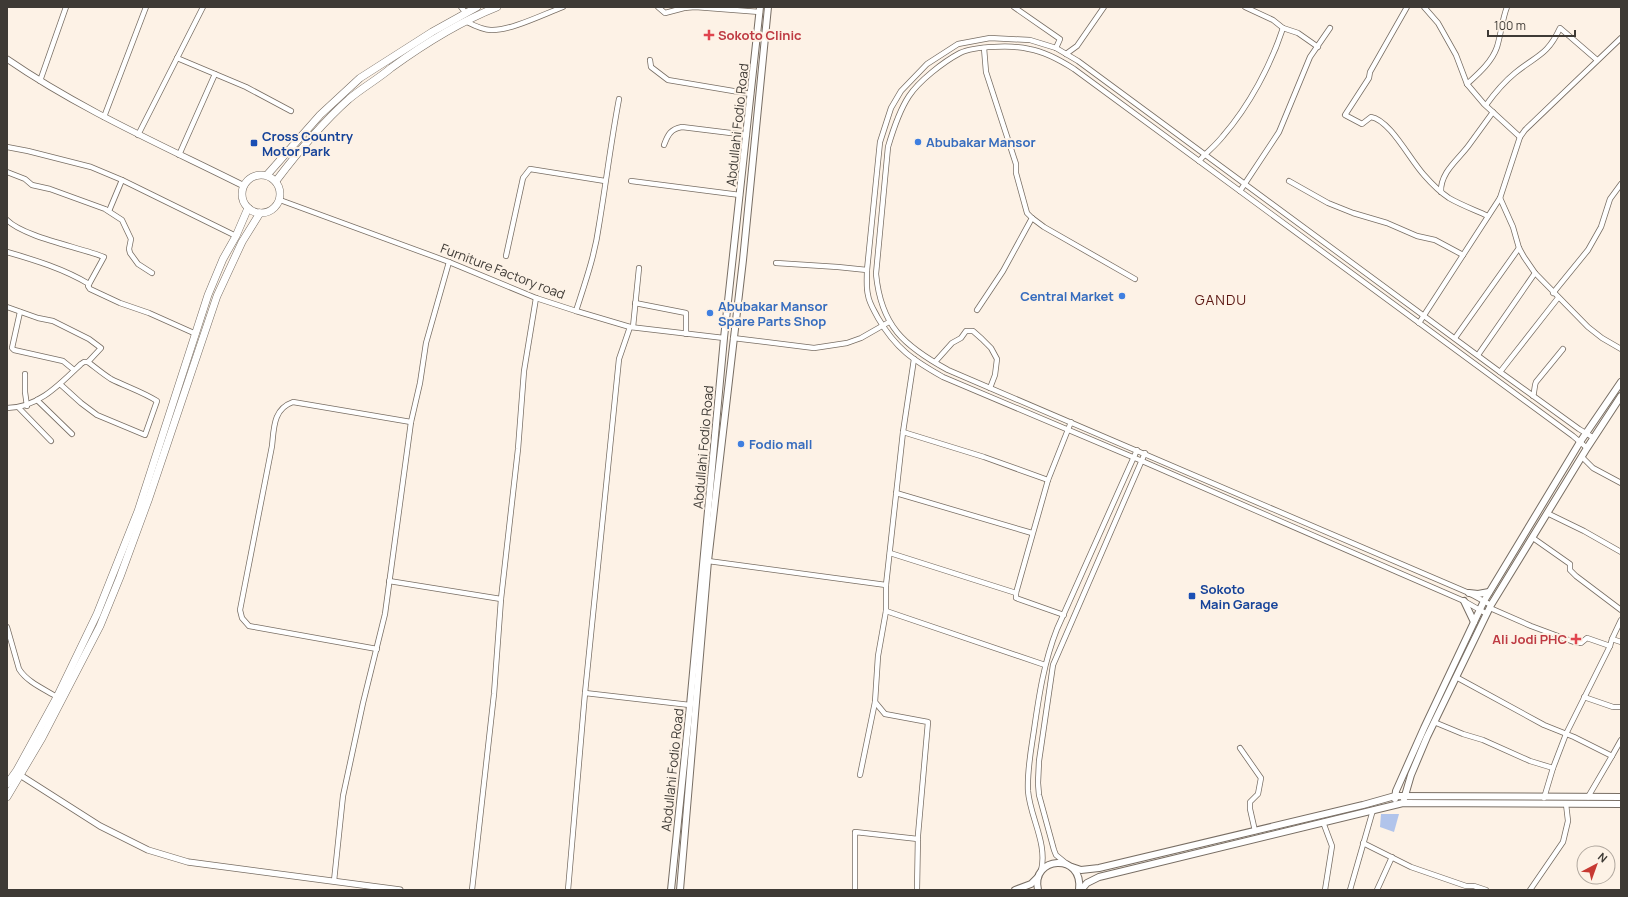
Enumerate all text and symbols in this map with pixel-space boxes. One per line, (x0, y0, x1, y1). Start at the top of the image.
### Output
scale bar (1488, 12, 1575, 38)
text: 100 m (1494, 17, 1526, 34)
place label: Sokoto Clinic (718, 26, 802, 44)
marker: Sokoto Clinic (703, 29, 715, 41)
street label: Abdullahi Fodio Road (722, 62, 752, 188)
place label: Cross Country Motor Park (262, 127, 354, 160)
place label: Abubakar Mansor (926, 133, 1036, 151)
marker: Abubakar Mansor (913, 137, 923, 147)
marker: Cross Country Motor Park (249, 138, 259, 148)
street label: Furniture Factory road (438, 239, 568, 303)
place label: Central Market (1020, 287, 1114, 305)
district label: GANDU (1195, 290, 1247, 309)
marker: Central Market (1117, 291, 1127, 301)
place label: Abubakar Mansor Spare Parts Shop (718, 297, 828, 330)
marker: Abubakar Mansor Spare Parts Shop (705, 308, 715, 318)
street label: Abdullahi Fodio Road (689, 385, 717, 509)
place label: Fodio mall (749, 435, 812, 453)
marker: Fodio mall (736, 439, 746, 449)
place label: Sokoto Main Garage (1200, 580, 1279, 613)
marker: Sokoto Main Garage (1187, 591, 1197, 601)
place label: Ali Jodi PHC (1492, 630, 1567, 648)
marker: Ali Jodi PHC (1570, 633, 1582, 645)
street label: Abdullahi Fodio Road (657, 707, 687, 833)
north arrow (1576, 845, 1616, 885)
text: N (1595, 849, 1611, 865)

